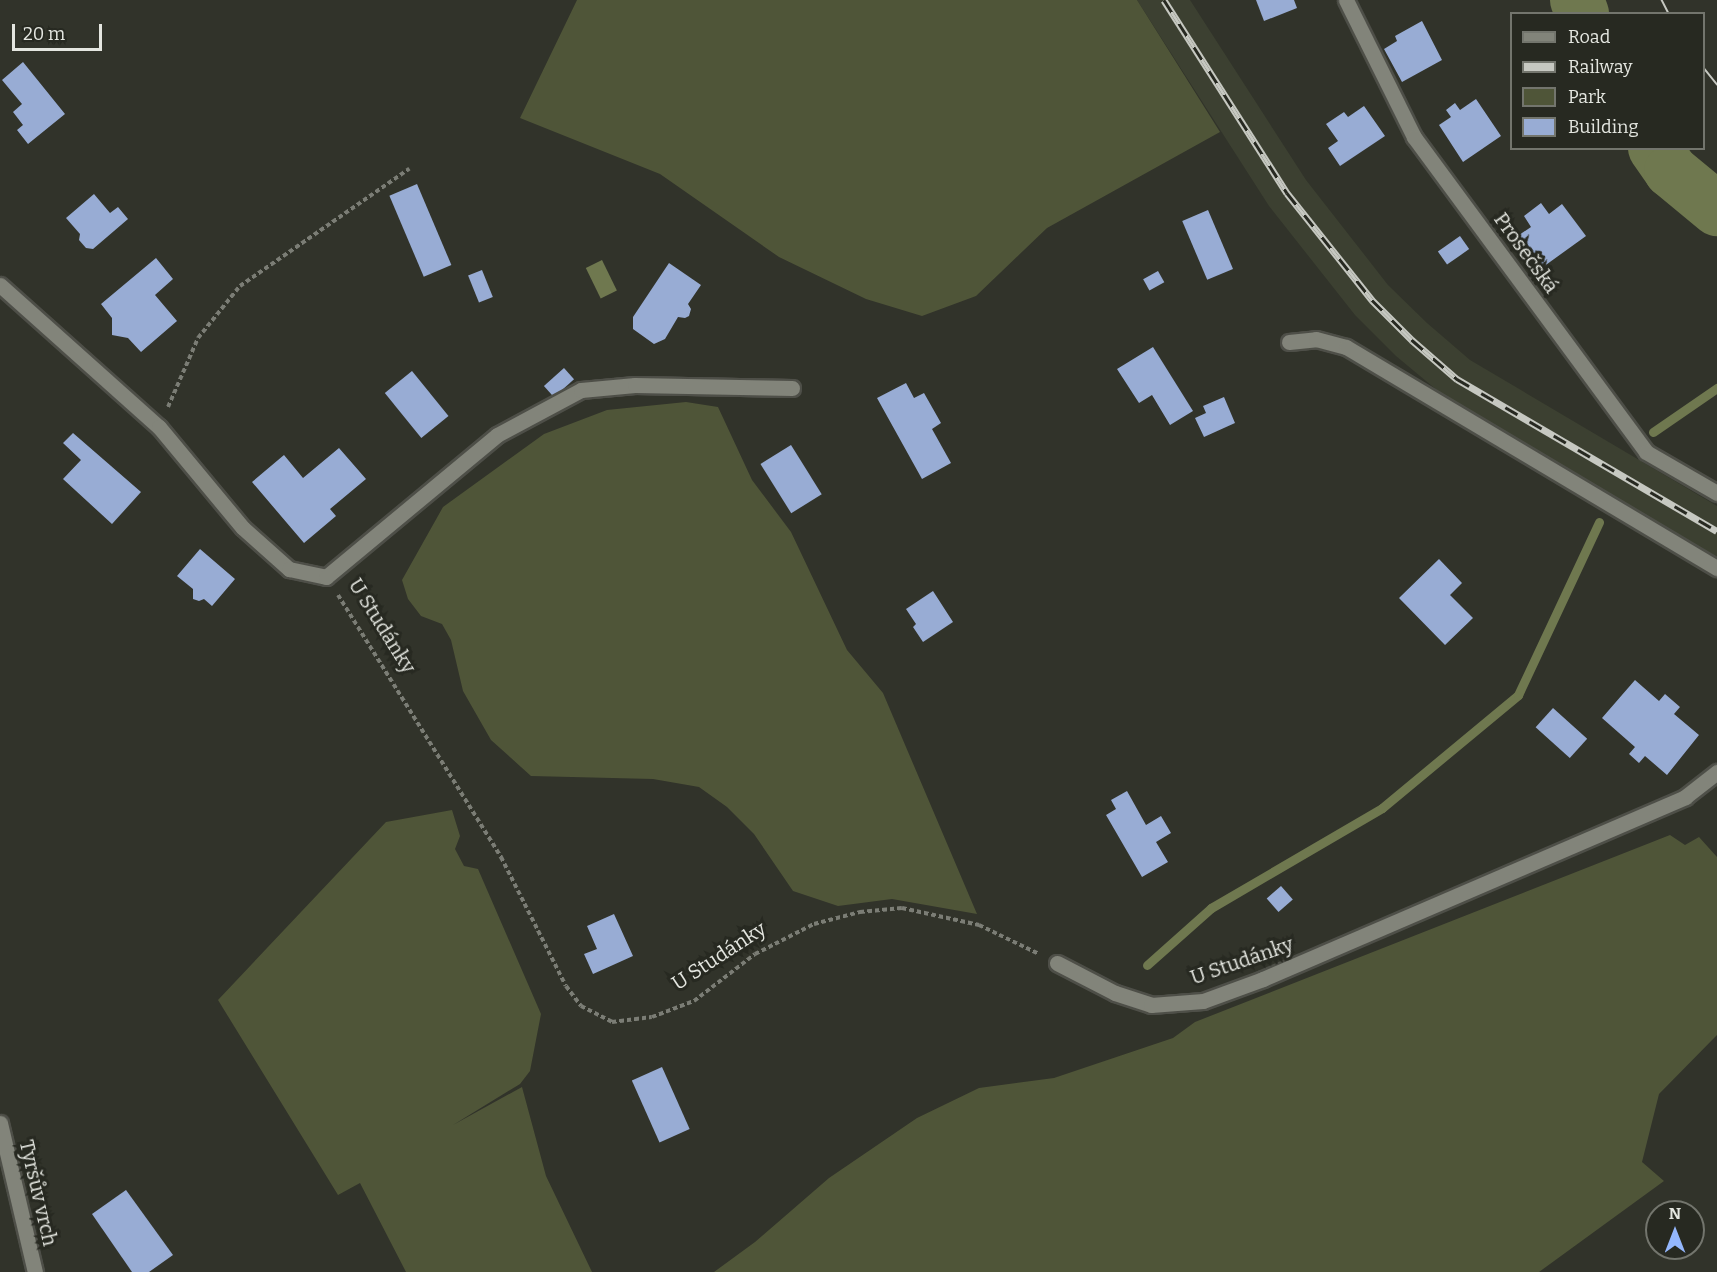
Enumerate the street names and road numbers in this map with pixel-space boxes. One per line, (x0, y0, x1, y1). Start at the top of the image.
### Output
street label: Prosečská (1489, 208, 1563, 298)
street label: U Studánky (343, 574, 421, 678)
street label: U Studánky (667, 917, 771, 995)
street label: U Studánky (1187, 932, 1297, 990)
street label: Tyršův vrch (14, 1138, 62, 1248)

